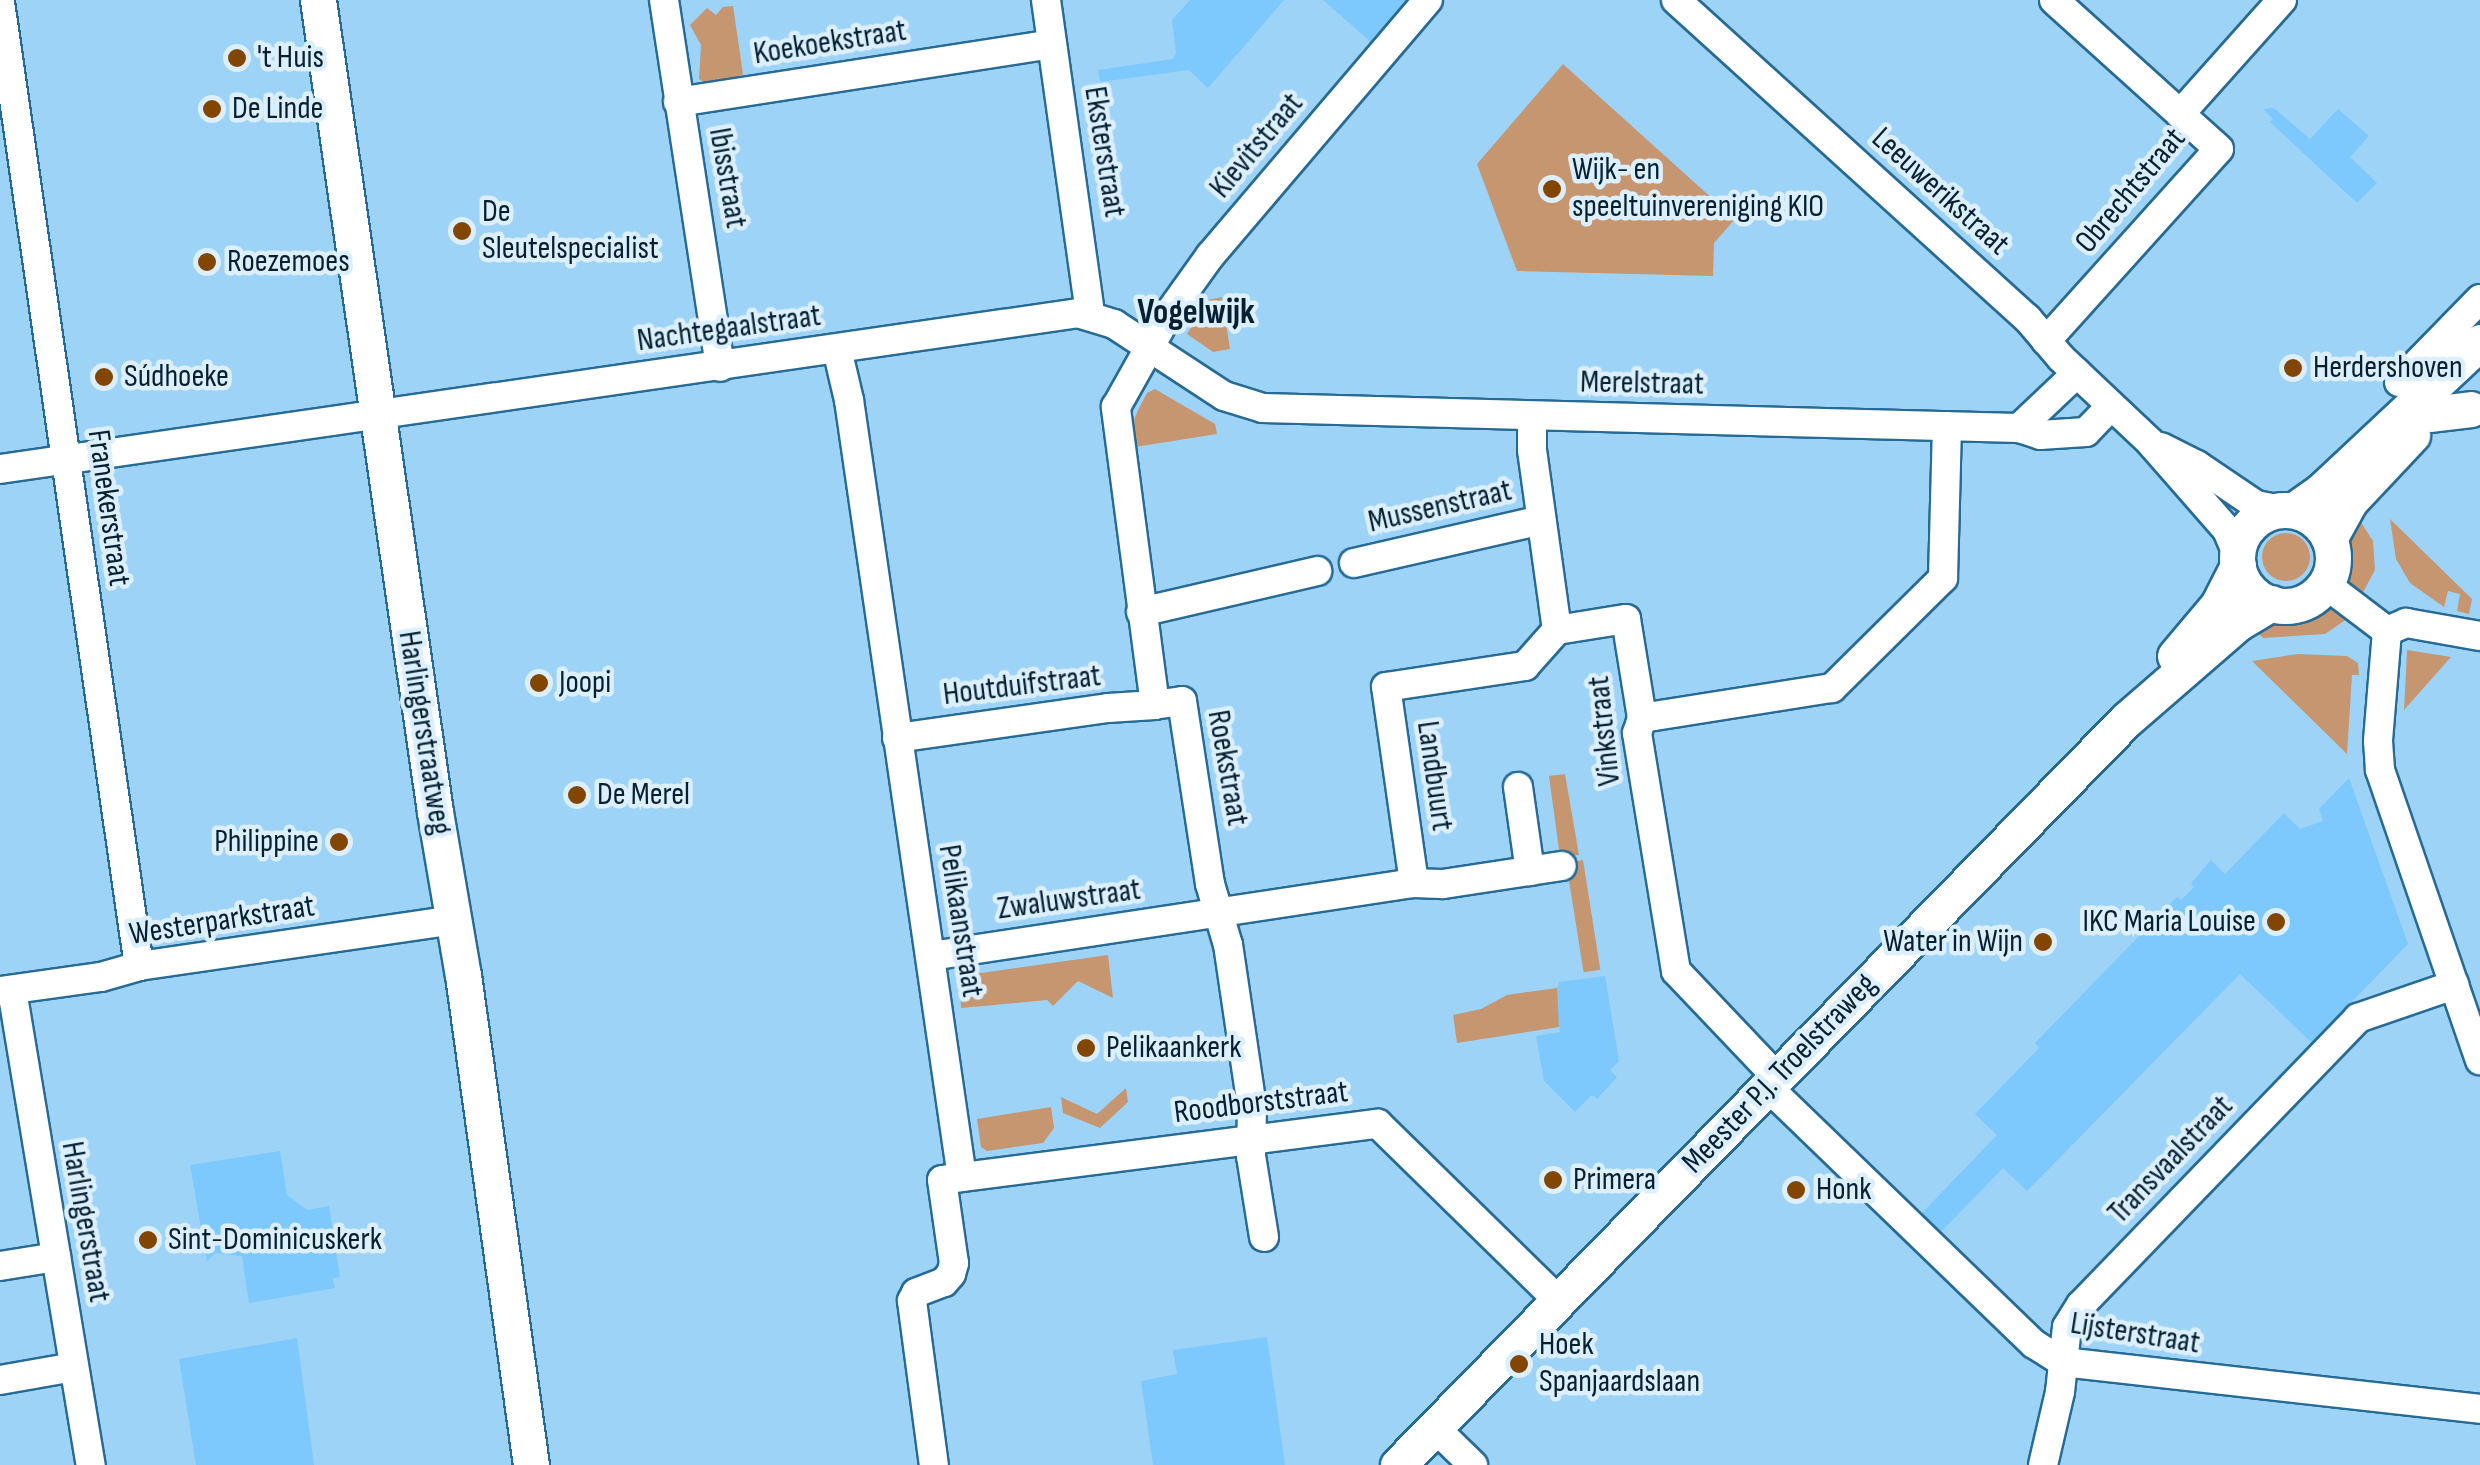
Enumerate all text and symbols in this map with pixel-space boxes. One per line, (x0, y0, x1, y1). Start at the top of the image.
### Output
street label: Koekoekstraat (751, 12, 909, 74)
place label: 't Huis (257, 39, 324, 77)
marker: 't Huis (226, 47, 248, 69)
street label: Eksterstraat (1075, 84, 1133, 220)
street label: Kievitstraat (1202, 86, 1312, 206)
place label: De Linde (232, 90, 323, 128)
marker: De Linde (201, 98, 223, 120)
street label: Leeuwerikstraat (1863, 120, 2017, 264)
street label: Obrechtstraat (2068, 121, 2194, 261)
street label: Ibisstraat (699, 125, 755, 231)
place label: Wijk- en speeltuinvereniging KIO (1572, 152, 1824, 227)
marker: Wijk- en speeltuinvereniging KIO (1541, 178, 1563, 200)
place label: De Sleutelspecialist (482, 194, 659, 269)
marker: De Sleutelspecialist (451, 220, 473, 242)
place label: Roezemoes (227, 243, 350, 281)
marker: Roezemoes (196, 251, 218, 273)
district label: Vogelwijk (1137, 292, 1255, 334)
street label: Nachtegaalstraat (635, 297, 823, 361)
place label: Herdershoven (2313, 349, 2463, 387)
marker: Herdershoven (2282, 357, 2304, 379)
place label: Súdhoeke (124, 358, 229, 396)
street label: Merelstraat (1580, 364, 1704, 404)
marker: Súdhoeke (93, 366, 115, 388)
street label: Franekerstraat (78, 427, 138, 589)
street label: Mussenstraat (1365, 472, 1515, 542)
street label: Harlingerstraatweg (389, 628, 459, 838)
street label: Houtduifstraat (941, 657, 1103, 715)
place label: Joopi (559, 664, 611, 702)
marker: Joopi (528, 672, 550, 694)
street label: Vinkstraat (1580, 674, 1630, 788)
street label: Roekstraat (1198, 707, 1256, 829)
street label: Landbuurt (1407, 719, 1461, 833)
place label: De Merel (597, 776, 690, 814)
marker: De Merel (566, 784, 588, 806)
place label: Philippine (214, 823, 319, 861)
marker: Philippine (328, 831, 350, 853)
street label: Pelikaanstraat (929, 842, 991, 1000)
street label: Zwaluwstraat (995, 871, 1143, 929)
street label: Westerparkstraat (127, 887, 317, 955)
place label: IKC Maria Louise (2083, 903, 2256, 941)
marker: IKC Maria Louise (2265, 911, 2287, 933)
place label: Water in Wijn (1883, 923, 2023, 961)
marker: Water in Wijn (2032, 931, 2054, 953)
street label: Meester P.J. Troelstraweg (1675, 966, 1885, 1182)
place label: Pelikaankerk (1106, 1029, 1241, 1067)
marker: Pelikaankerk (1075, 1037, 1097, 1059)
street label: Roodborststraat (1172, 1073, 1350, 1133)
street label: Transvaalstraat (2100, 1088, 2242, 1232)
street label: Harlingerstraat (52, 1139, 118, 1305)
place label: Primera (1573, 1161, 1656, 1199)
marker: Primera (1542, 1169, 1564, 1191)
place label: Honk (1816, 1171, 1871, 1209)
marker: Honk (1785, 1179, 1807, 1201)
place label: Sint-Dominicuskerk (168, 1221, 382, 1259)
marker: Sint-Dominicuskerk (137, 1229, 159, 1251)
street label: Lijsterstraat (2068, 1305, 2202, 1363)
place label: Hoek Spanjaardslaan (1539, 1327, 1700, 1402)
marker: Hoek Spanjaardslaan (1508, 1353, 1530, 1375)

